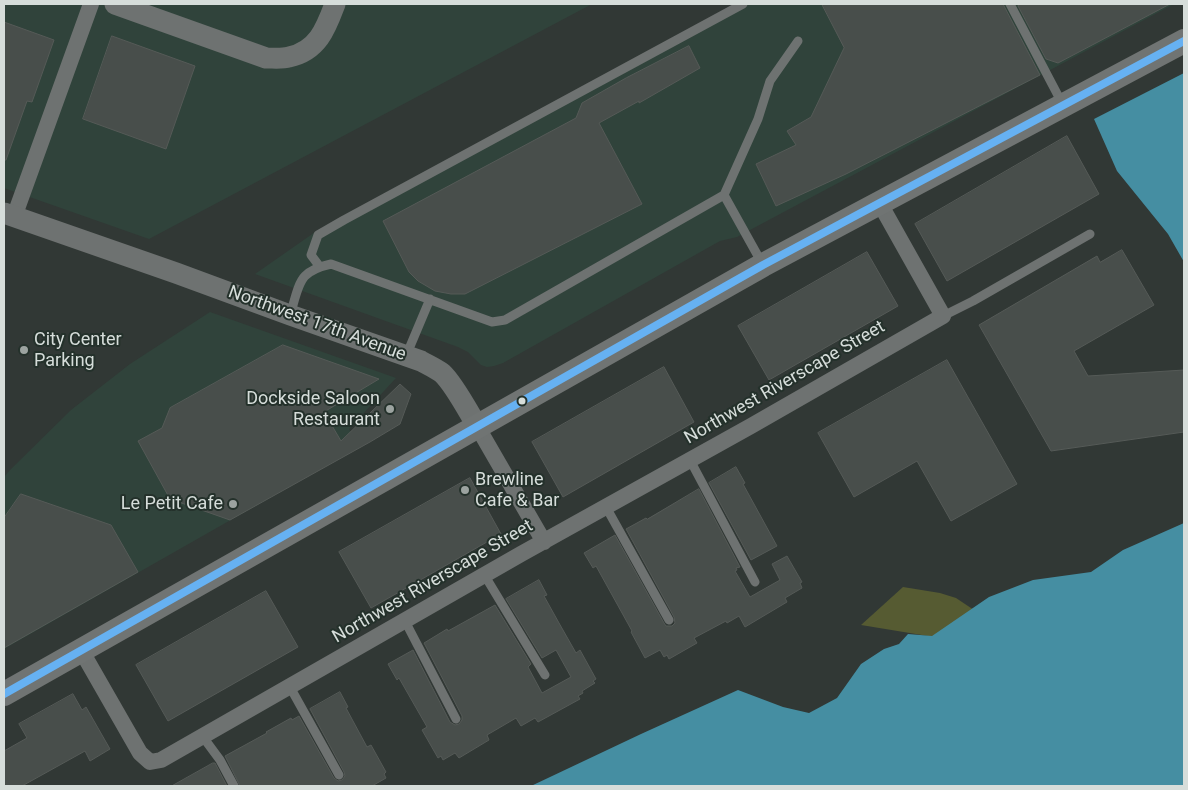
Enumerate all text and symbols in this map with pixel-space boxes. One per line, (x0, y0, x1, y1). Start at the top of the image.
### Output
street label: Northwest 17th Avenue (225, 282, 409, 366)
street label: Northwest Riverscape Street (681, 317, 889, 449)
place label: City Center Parking (34, 329, 122, 372)
marker: City Center Parking (18, 344, 30, 356)
place label: Dockside Saloon Restaurant (246, 388, 380, 430)
unlabelled marker (517, 396, 527, 406)
marker: Dockside Saloon Restaurant (384, 403, 396, 415)
place label: Brewline Cafe & Bar (475, 469, 559, 512)
marker: Brewline Cafe & Bar (459, 484, 471, 496)
place label: Le Petit Cafe (121, 493, 223, 515)
marker: Le Petit Cafe (227, 498, 239, 510)
street label: Northwest Riverscape Street (329, 516, 537, 648)

